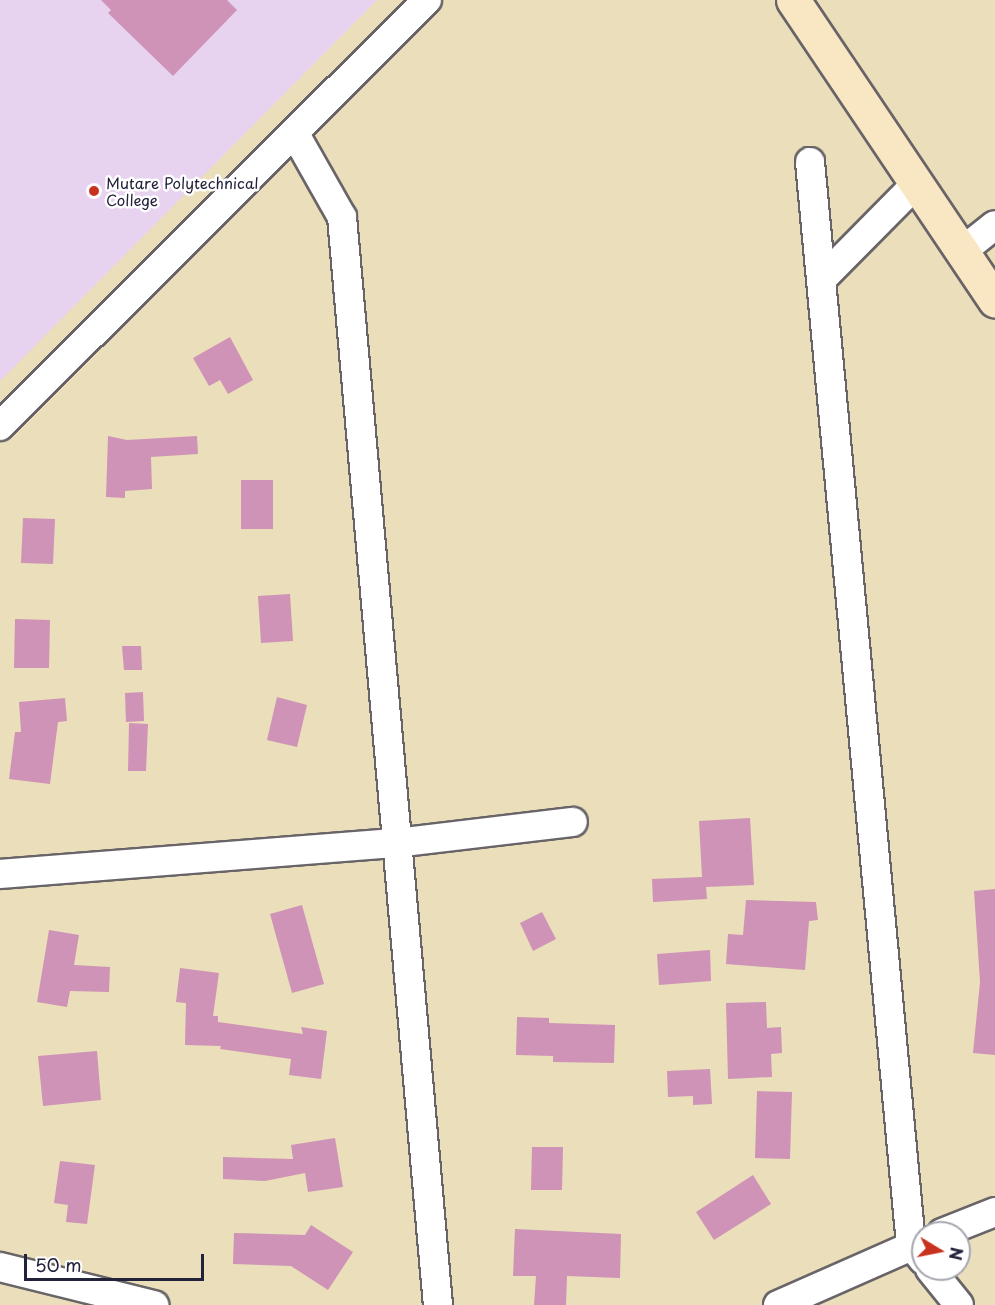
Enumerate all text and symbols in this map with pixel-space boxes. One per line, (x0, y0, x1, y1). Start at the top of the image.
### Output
place label: Mutare Polytechnical College (106, 173, 259, 208)
marker: Mutare Polytechnical College (87, 184, 101, 198)
north arrow (911, 1221, 971, 1281)
scale bar (27, 1242, 207, 1280)
text: N (944, 1245, 970, 1262)
text: 50 m (35, 1251, 82, 1278)

